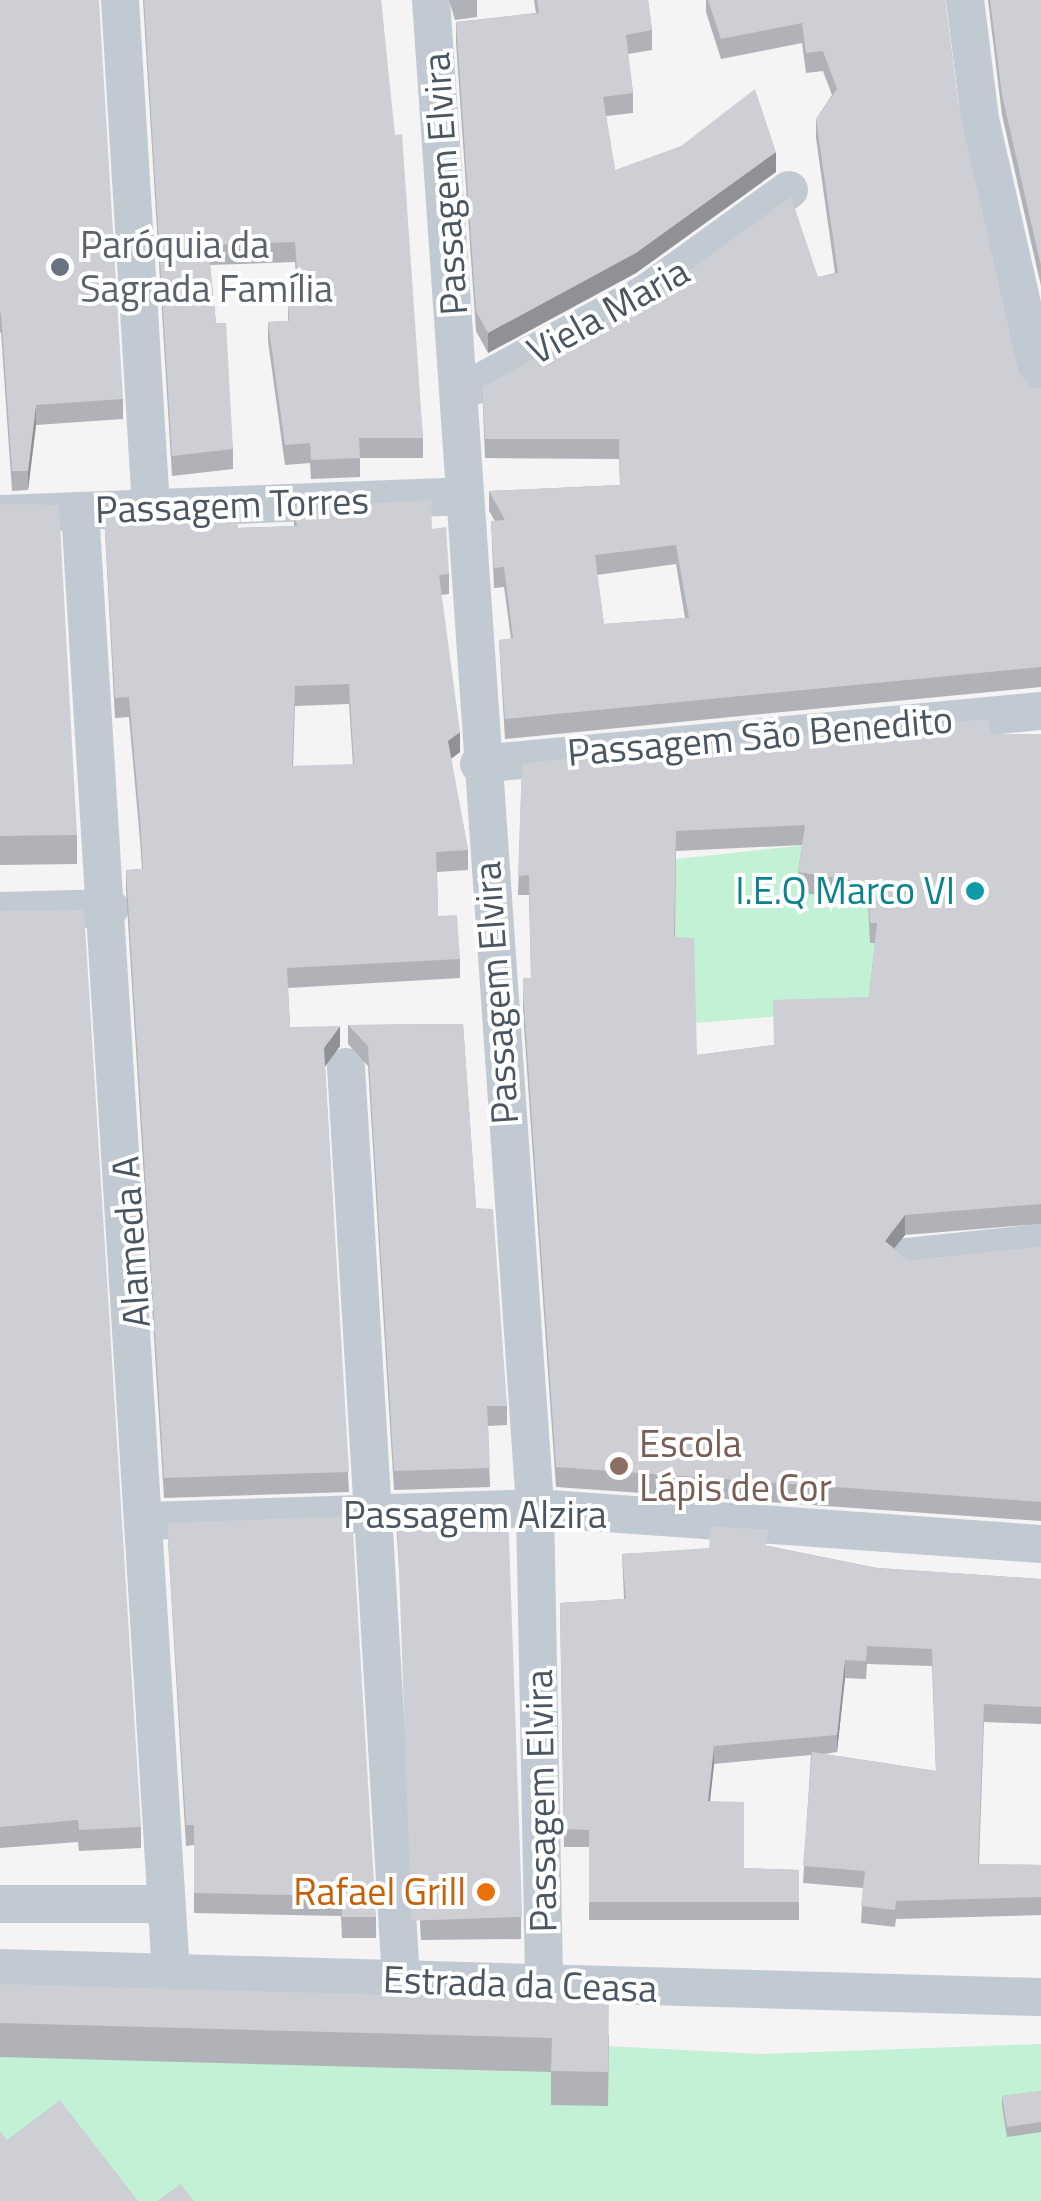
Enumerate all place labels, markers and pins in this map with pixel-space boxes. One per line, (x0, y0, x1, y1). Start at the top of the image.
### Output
place label: Paróquia da Sagrada Família (80, 222, 333, 312)
marker: Paróquia da Sagrada Família (49, 256, 71, 278)
place label: I.E.Q Marco VI (735, 868, 955, 914)
marker: I.E.Q Marco VI (964, 880, 986, 902)
place label: Escola Lápis de Cor (639, 1421, 832, 1510)
marker: Escola Lápis de Cor (608, 1455, 630, 1477)
place label: Rafael Grill (293, 1869, 466, 1915)
marker: Rafael Grill (475, 1881, 497, 1903)

